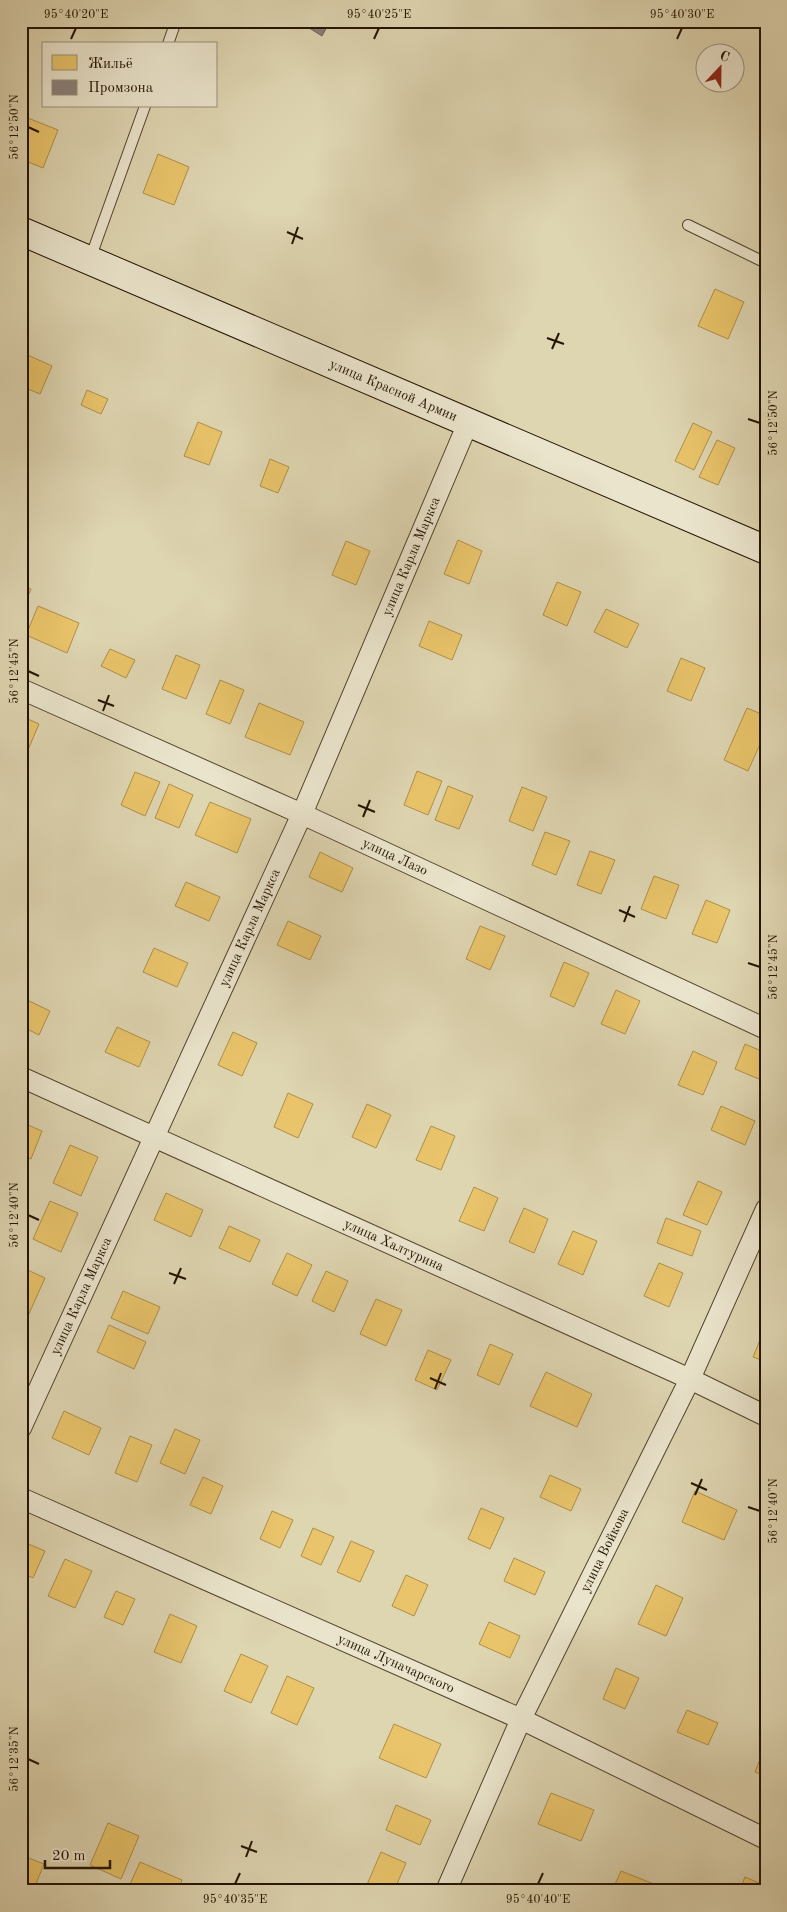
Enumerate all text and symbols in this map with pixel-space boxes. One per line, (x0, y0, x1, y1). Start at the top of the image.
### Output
text: 95°40'20"E (44, 8, 108, 21)
text: 95°40'25"E (347, 8, 411, 21)
text: 95°40'30"E (650, 8, 714, 21)
legend (42, 42, 218, 108)
north arrow (694, 42, 744, 92)
text: С (718, 49, 731, 65)
text: Жильё (88, 57, 133, 72)
text: Промзона (88, 81, 154, 96)
text: 56°12'50"N (8, 94, 21, 160)
street label: улица Красной Армии (327, 357, 459, 424)
text: 56°12'50"N (767, 390, 780, 456)
street label: улица Карла Маркса (380, 495, 443, 618)
text: 56°12'45"N (8, 638, 21, 704)
street label: улица Лазо (360, 836, 430, 878)
street label: улица Карла Маркса (217, 867, 283, 989)
text: 56°12'45"N (767, 934, 780, 1000)
text: 56°12'40"N (8, 1182, 21, 1248)
street label: улица Халтурина (342, 1217, 446, 1274)
street label: улица Карла Маркса (48, 1235, 114, 1357)
text: 56°12'40"N (767, 1478, 780, 1544)
street label: улица Войкова (578, 1506, 632, 1594)
street label: улица Луначарского (335, 1632, 457, 1696)
text: 56°12'35"N (8, 1726, 21, 1792)
scale bar (45, 1837, 110, 1869)
text: 20 m (52, 1849, 86, 1864)
text: 95°40'35"E (203, 1893, 267, 1906)
text: 95°40'40"E (506, 1893, 570, 1906)

